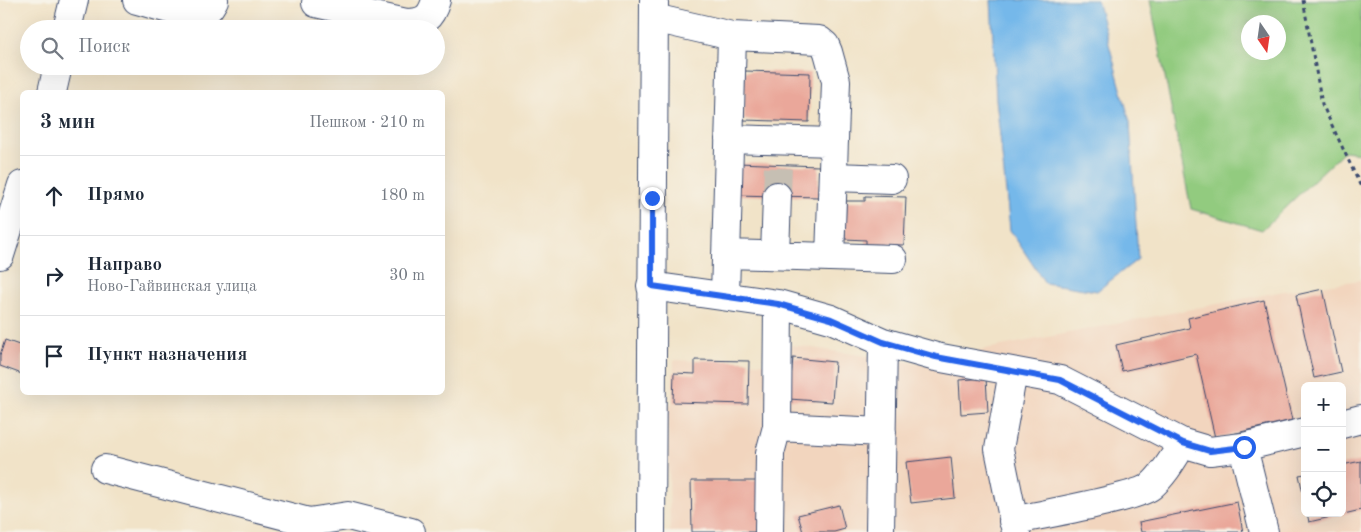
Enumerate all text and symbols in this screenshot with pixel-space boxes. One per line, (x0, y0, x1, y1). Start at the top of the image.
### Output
north arrow (1241, 15, 1286, 60)
search box (20, 20, 445, 75)
icon: search (38, 34, 66, 62)
text: Поиск (78, 38, 130, 57)
text: 3 мин (40, 112, 95, 133)
text: Пешком · 210 m (309, 115, 425, 131)
icon: ahead (40, 182, 68, 210)
text: Прямо (87, 186, 145, 205)
route end (641, 187, 664, 210)
text: 180 m (380, 188, 425, 204)
text: Направо (87, 256, 162, 275)
icon: right (40, 262, 68, 290)
text: 30 m (389, 268, 425, 284)
text: Ново-Гайвинская улица (87, 279, 257, 295)
icon: arrive (40, 342, 68, 370)
text: Пункт назначения (87, 346, 247, 365)
map controls (1301, 382, 1346, 517)
button: + (1301, 382, 1346, 427)
button: − (1301, 427, 1346, 472)
route start (1233, 436, 1256, 459)
button: locate (1301, 472, 1346, 517)

